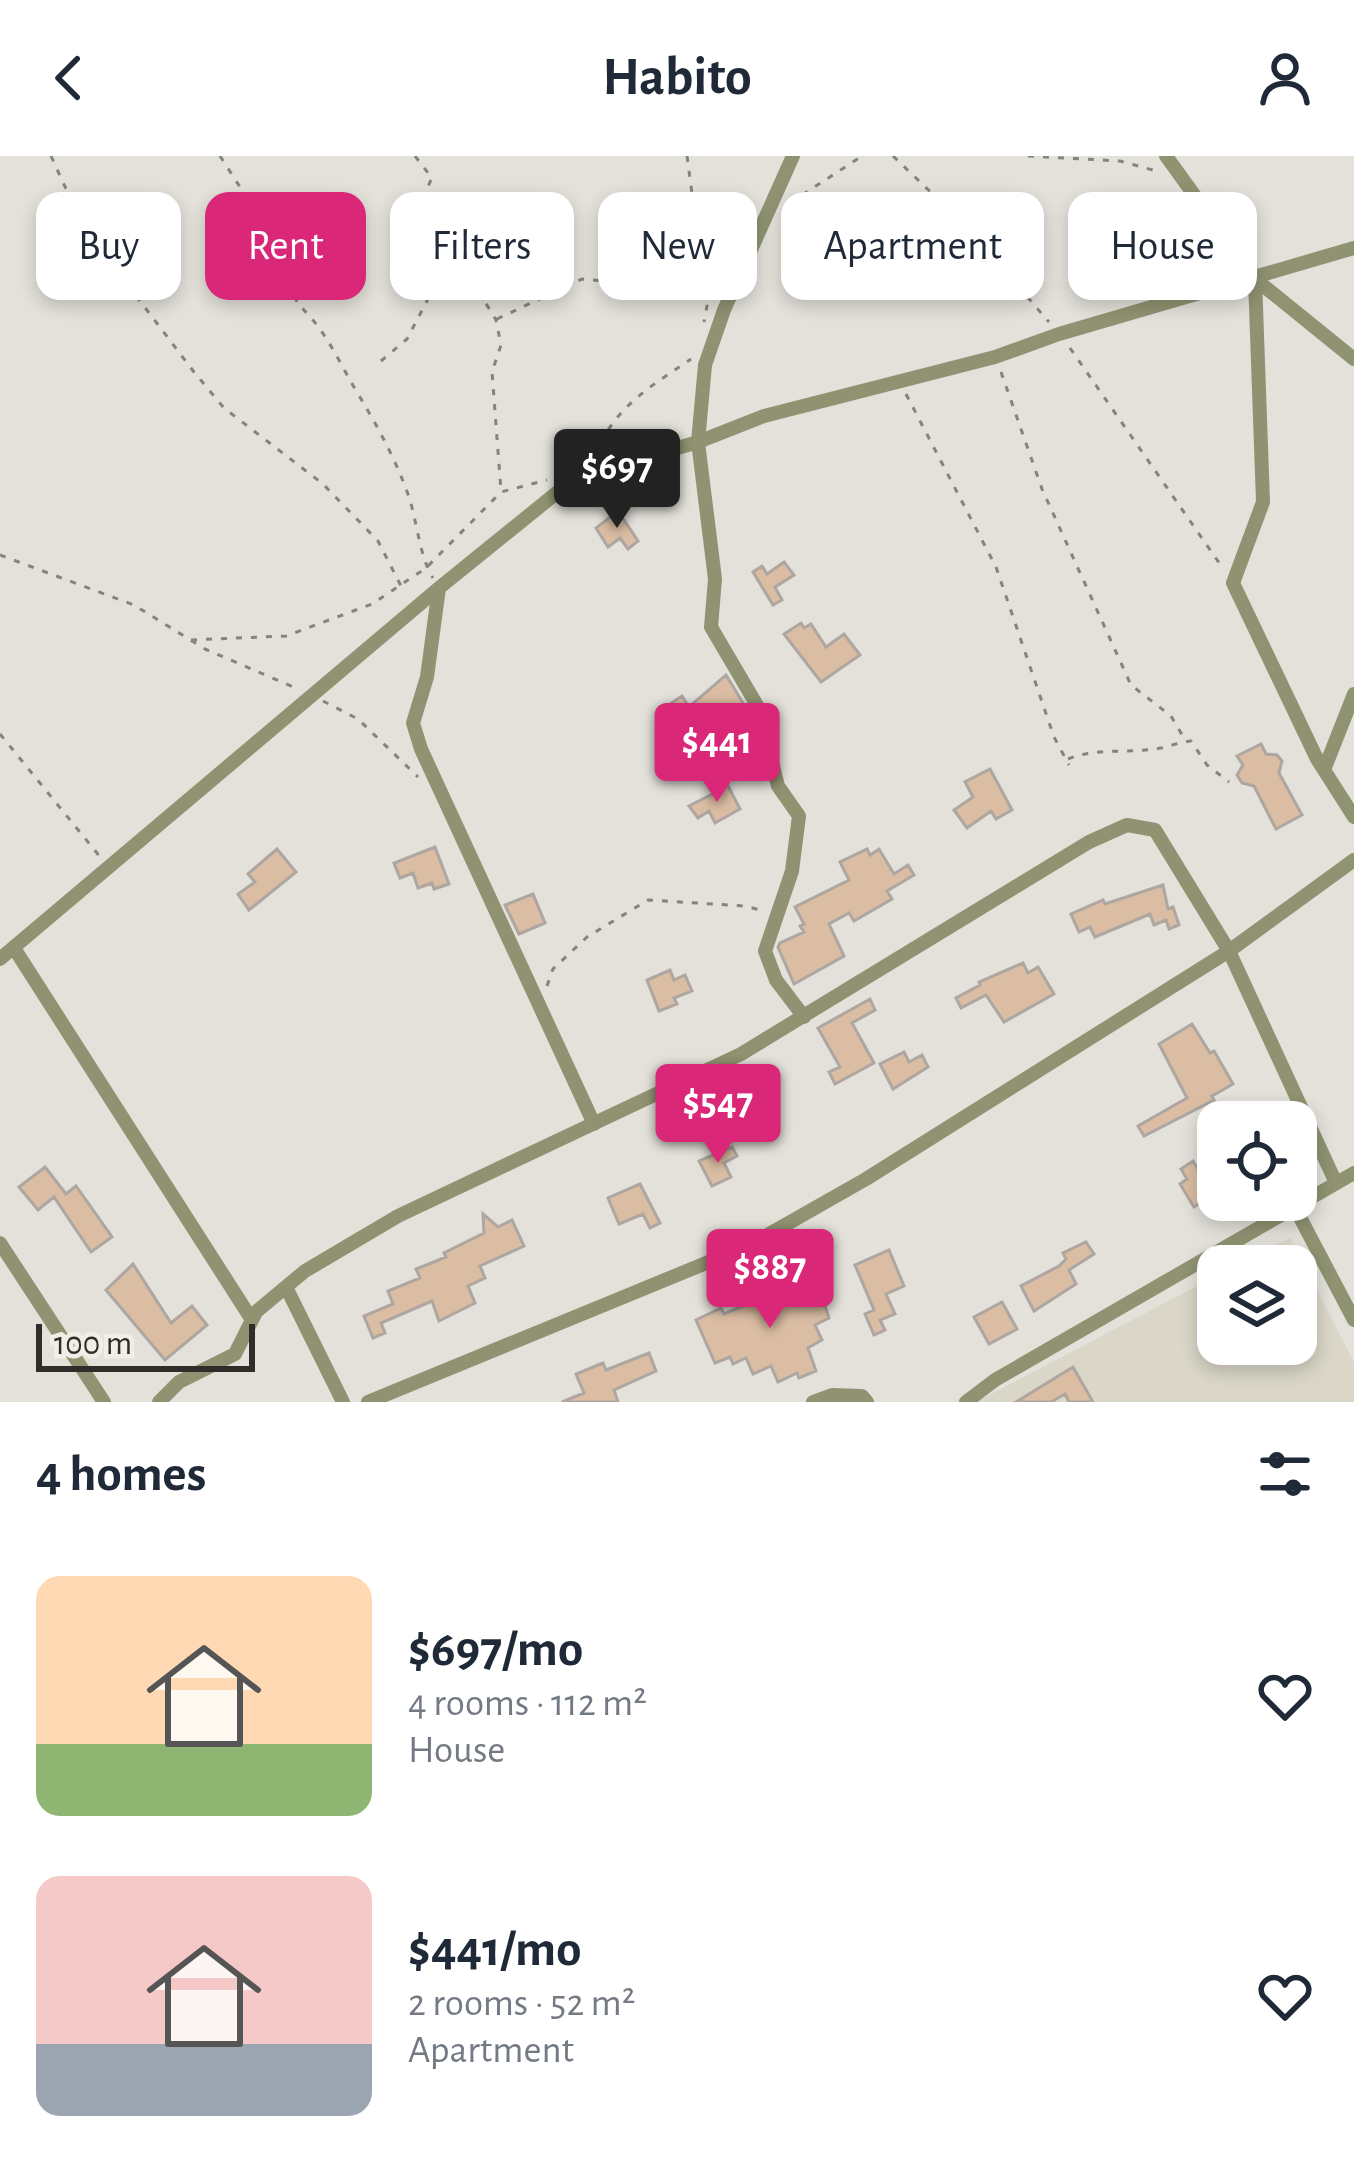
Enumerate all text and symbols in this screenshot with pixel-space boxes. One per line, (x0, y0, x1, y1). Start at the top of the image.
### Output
icon: back (36, 45, 102, 111)
icon: person (1252, 45, 1318, 111)
text: Habito (602, 51, 752, 105)
chip: Buy (36, 192, 181, 300)
chip: Rent (205, 192, 366, 300)
chip: Filters (390, 192, 574, 300)
chip: New (598, 192, 757, 300)
chip: Apartment (781, 192, 1044, 300)
chip: House (1068, 192, 1257, 300)
pin: $697 (546, 429, 688, 531)
text: $697 (581, 448, 653, 487)
pin: $441 (646, 703, 788, 805)
text: $441 (682, 722, 752, 761)
pin: $547 (647, 1064, 789, 1166)
text: $547 (683, 1083, 753, 1122)
map controls (1197, 1101, 1317, 1365)
button: locate (1197, 1101, 1317, 1221)
pin: $887 (699, 1229, 841, 1331)
button: layers (1197, 1245, 1317, 1365)
text: $887 (734, 1248, 806, 1287)
scale bar (36, 1318, 255, 1371)
text: 100 m (54, 1328, 132, 1361)
icon: filters (1252, 1441, 1318, 1507)
text: 4 homes (36, 1449, 206, 1500)
icon: home (132, 1624, 276, 1768)
text: $697/mo (408, 1624, 583, 1675)
icon: heart (1252, 1663, 1318, 1729)
text: 4 rooms · 112 m² (408, 1684, 647, 1723)
text: House (408, 1731, 505, 1770)
icon: home (132, 1924, 276, 2068)
text: $441/mo (408, 1924, 581, 1975)
icon: heart (1252, 1963, 1318, 2029)
text: 2 rooms · 52 m² (408, 1984, 635, 2023)
text: Apartment (408, 2031, 574, 2070)

